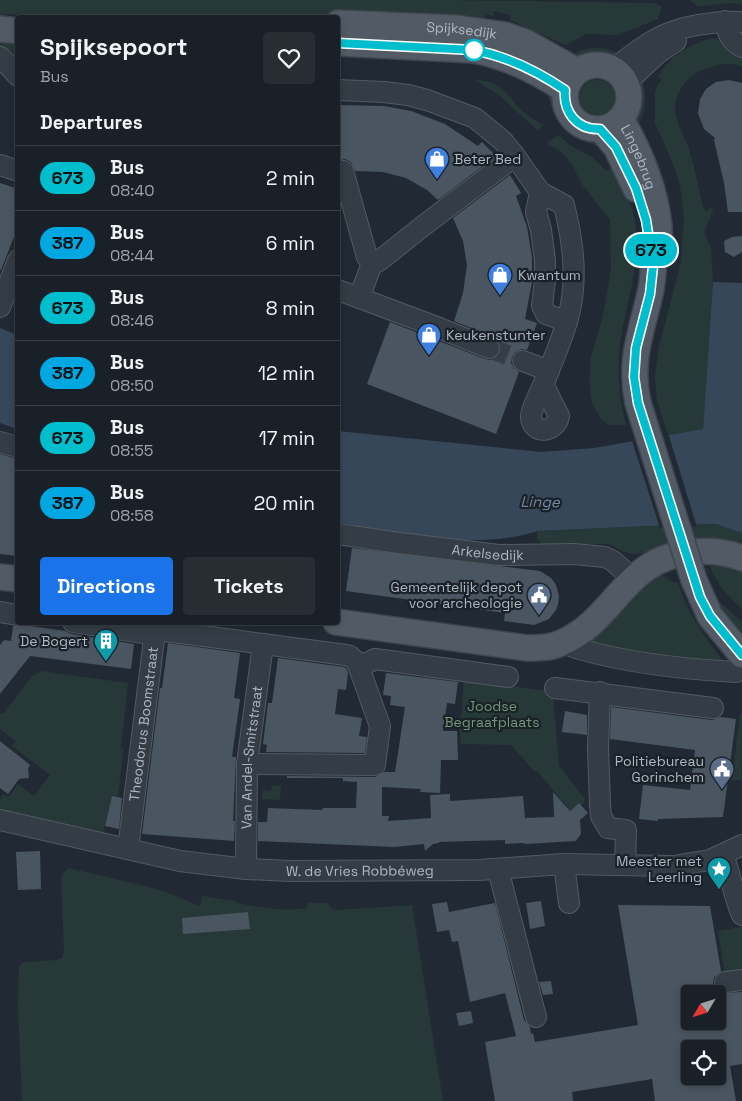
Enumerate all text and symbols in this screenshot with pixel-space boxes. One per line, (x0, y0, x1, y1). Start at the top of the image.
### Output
street label: Spijksedijk (426, 18, 499, 43)
text: Spijksepoort (40, 31, 187, 62)
button: heart (263, 32, 315, 84)
unlabelled marker (463, 39, 485, 61)
text: Bus (40, 66, 69, 87)
text: Departures (40, 110, 143, 135)
street label: Lingebrug (617, 121, 660, 191)
shop icon: Beter Bed (424, 146, 450, 180)
place label: Beter Bed (454, 150, 521, 168)
text: Bus (110, 155, 144, 180)
text: 673 (52, 166, 83, 189)
text: 2 min (266, 166, 315, 191)
text: 08:40 (110, 180, 155, 201)
text: Bus (110, 220, 144, 245)
text: 387 (52, 231, 83, 254)
text: 6 min (266, 231, 315, 256)
line badge: 673 (622, 234, 680, 266)
text: 673 (635, 238, 667, 261)
text: 08:44 (110, 245, 154, 266)
shop icon: Kwantum (487, 262, 513, 296)
place label: Kwantum (518, 266, 581, 284)
text: Bus (110, 285, 144, 310)
text: 673 (52, 296, 83, 319)
text: 8 min (266, 296, 315, 321)
text: 08:46 (110, 310, 154, 331)
shop icon: Keukenstunter (416, 322, 442, 356)
place label: Keukenstunter (446, 326, 546, 344)
text: Bus (110, 350, 144, 375)
text: 387 (52, 361, 83, 384)
text: 12 min (258, 361, 315, 386)
text: 08:50 (110, 375, 154, 396)
text: Bus (110, 415, 144, 440)
text: 673 (52, 426, 83, 449)
text: 17 min (259, 426, 315, 451)
text: 08:55 (110, 440, 153, 461)
text: Bus (110, 480, 144, 505)
text: 387 (52, 491, 83, 514)
text: 20 min (254, 491, 315, 516)
water label: Linge (520, 492, 561, 511)
text: 08:58 (110, 505, 154, 526)
street label: Arkelsedijk (451, 540, 524, 564)
button: Directions (40, 557, 173, 615)
button: Tickets (183, 557, 315, 615)
place label: Gemeentelijk depot voor archeologie (390, 578, 522, 612)
public building icon: Gemeentelijk depot voor archeologie (526, 582, 552, 616)
building icon: De Bogert (93, 628, 119, 662)
place label: De Bogert (20, 632, 88, 650)
street label: Theodorus Boomstraat (125, 646, 162, 802)
street label: Van Andel-Smitstraat (237, 684, 266, 829)
park label: Joodse Begraafplaats (444, 697, 540, 731)
place label: Politiebureau Gorinchem (615, 752, 704, 786)
public building icon: Politiebureau Gorinchem (709, 756, 735, 790)
place label: Meester met Leerling (616, 852, 702, 886)
place icon: Meester met Leerling (706, 856, 732, 890)
street label: W. de Vries Robbéweg (286, 861, 434, 880)
north arrow (681, 985, 726, 1030)
map controls (681, 985, 726, 1085)
button: locate (681, 1040, 726, 1085)

